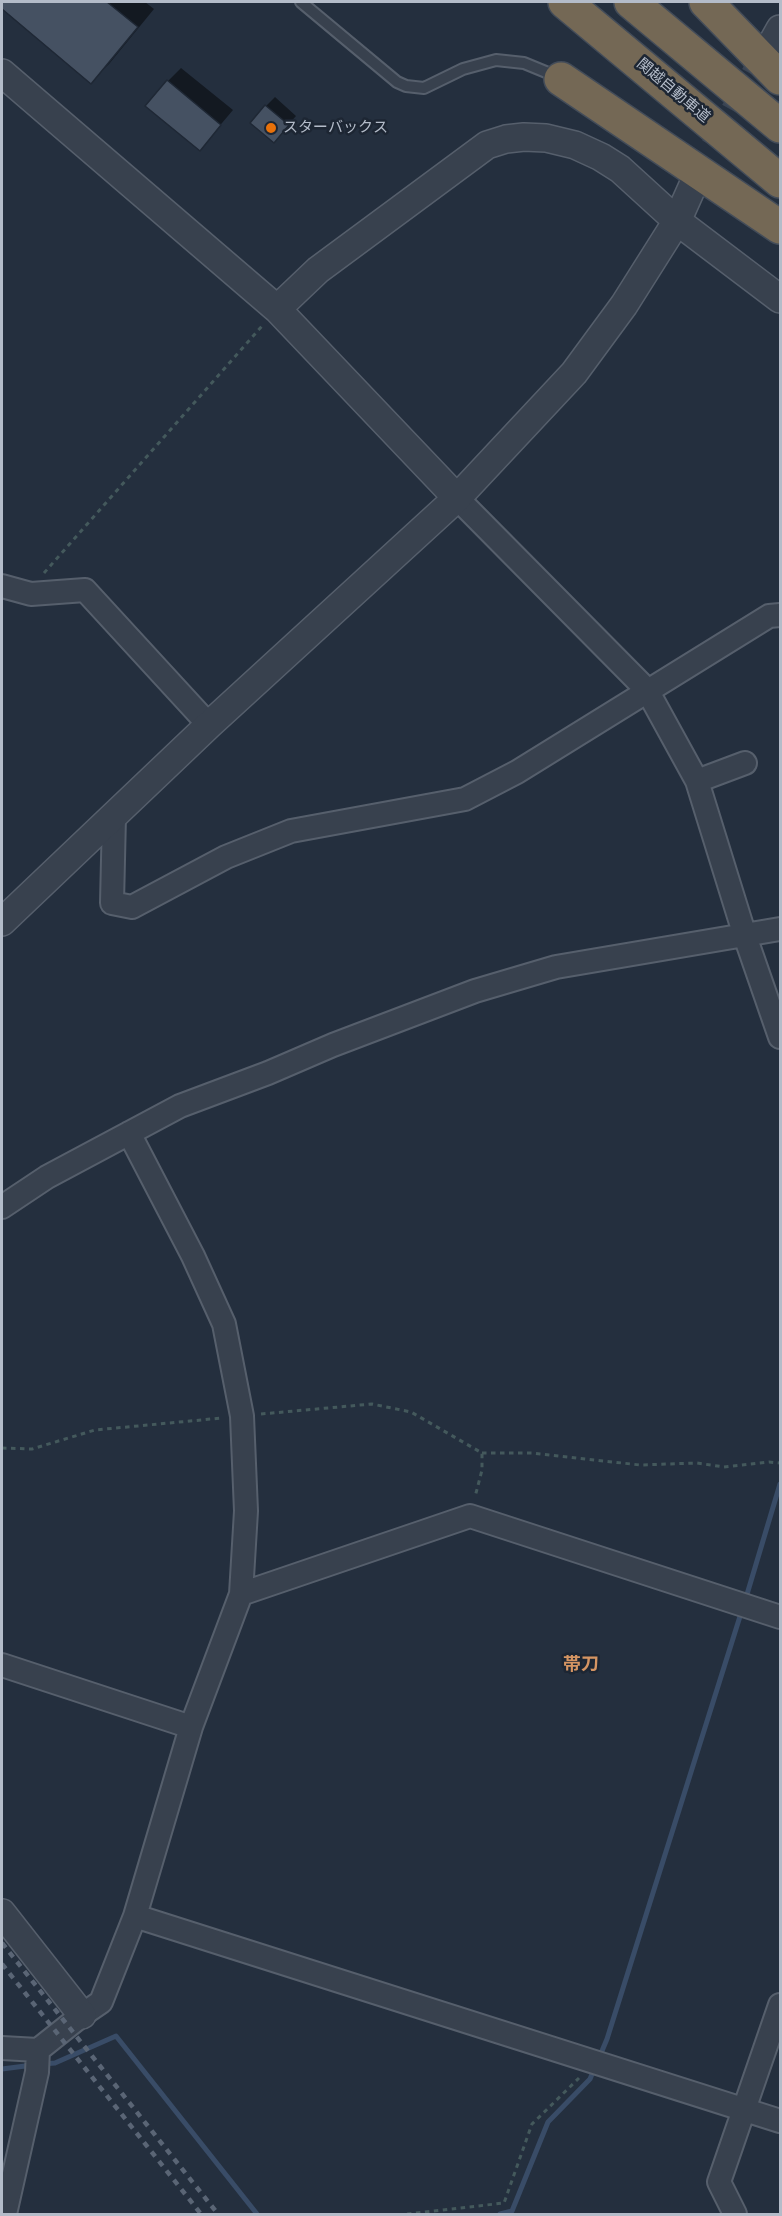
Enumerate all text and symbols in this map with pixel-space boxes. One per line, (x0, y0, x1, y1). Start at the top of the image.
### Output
street label: 関越自動車道 (633, 55, 713, 127)
place label: スターバックス (283, 119, 388, 137)
marker: スターバックス (264, 121, 278, 135)
district label: 帯刀 (563, 1654, 599, 1676)

